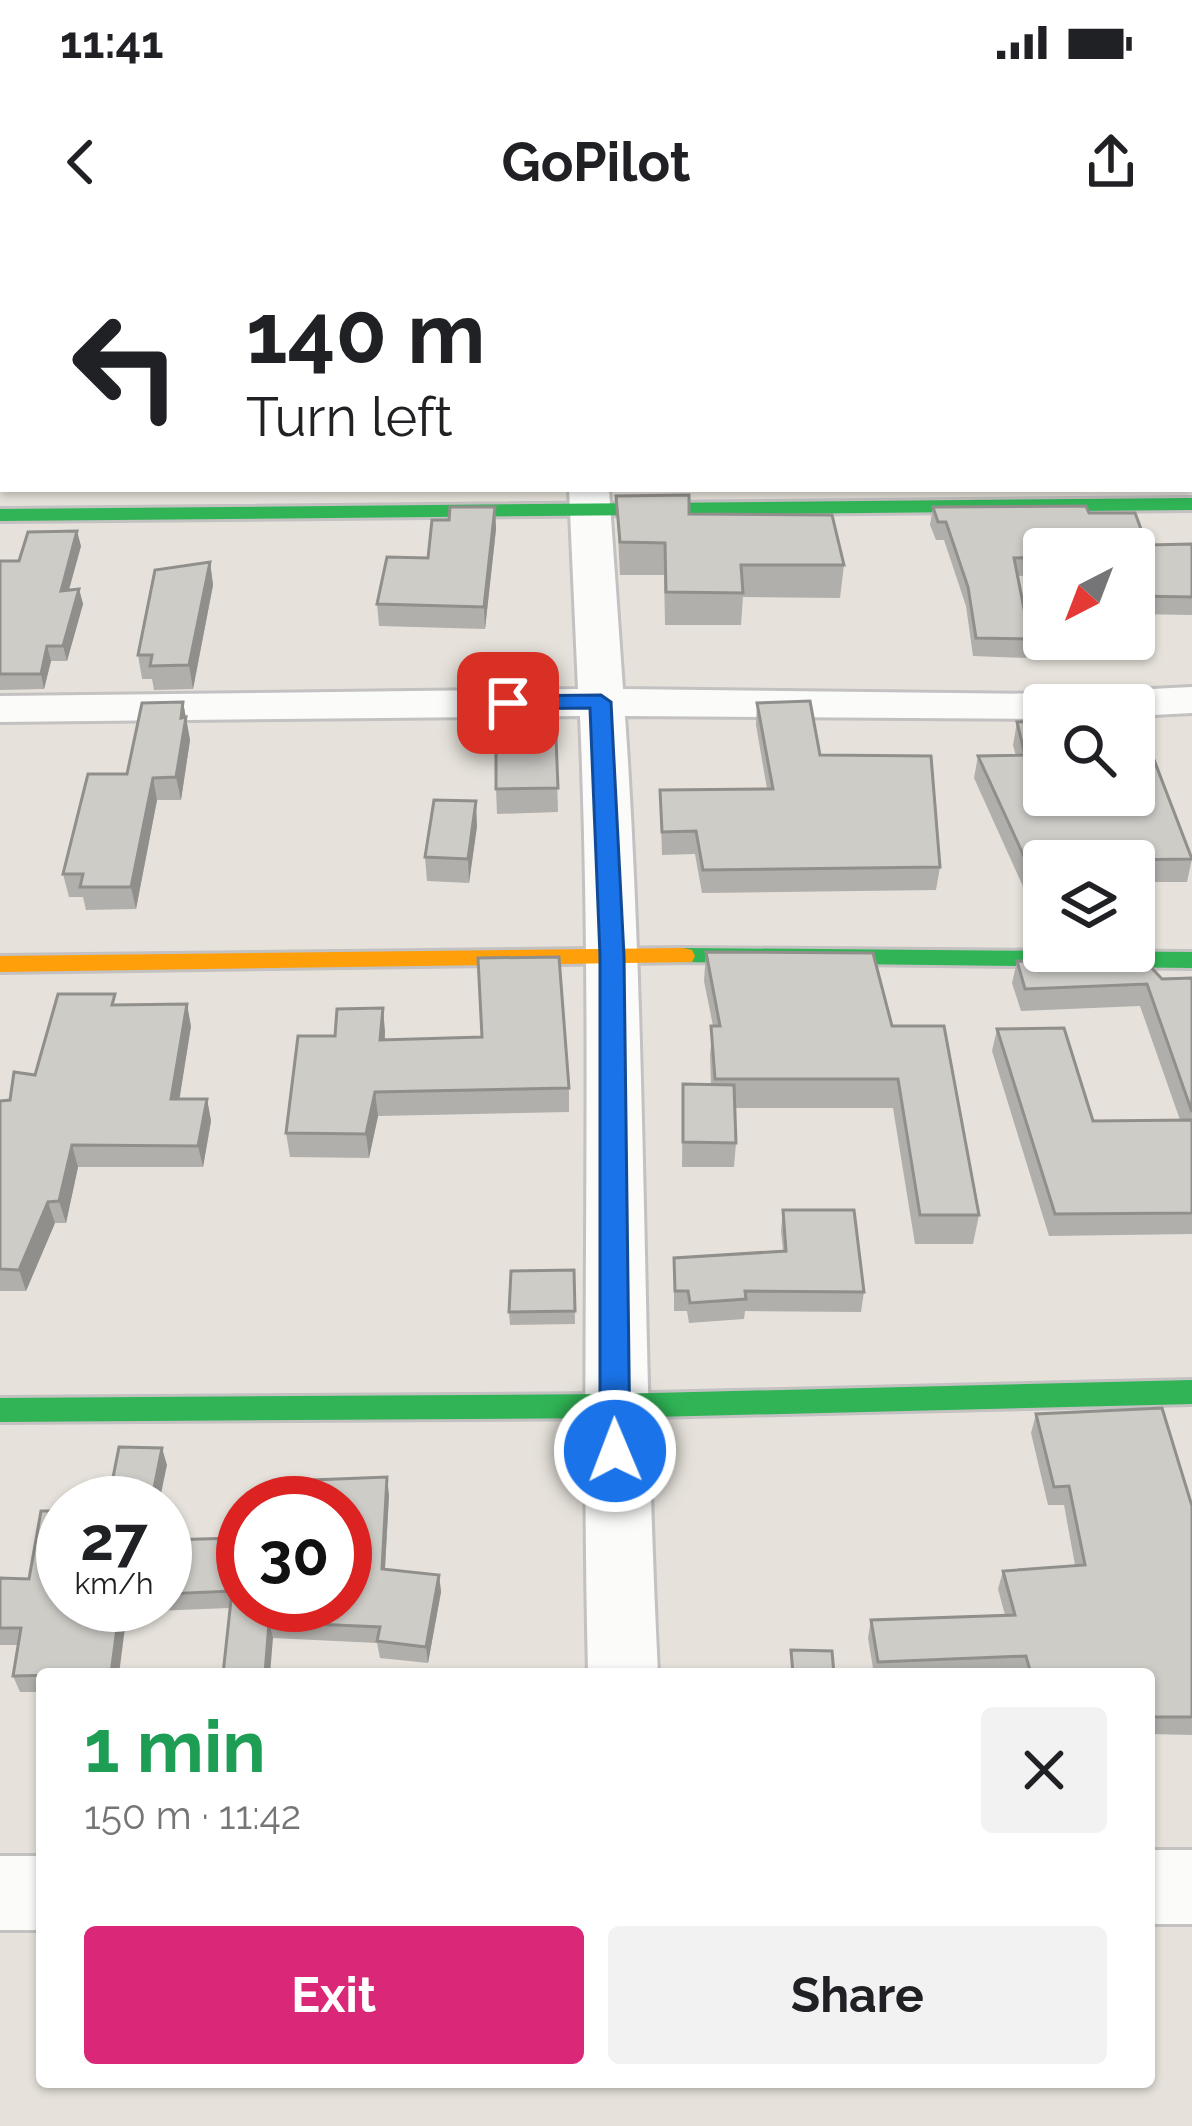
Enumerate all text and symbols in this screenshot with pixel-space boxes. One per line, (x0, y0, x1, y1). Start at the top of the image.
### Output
text: 11:41 (60, 16, 164, 69)
icon: back (48, 129, 114, 195)
icon: share (1078, 129, 1144, 195)
text: GoPilot (502, 130, 690, 194)
text: 140 m (246, 284, 485, 383)
icon: left (48, 288, 204, 444)
text: Turn left (246, 385, 453, 449)
north arrow (1023, 528, 1155, 660)
map controls (1023, 528, 1155, 972)
pin (457, 652, 559, 754)
icon: arrive (475, 670, 541, 736)
button: search (1023, 684, 1155, 816)
button: layers (1023, 840, 1155, 972)
position arrow (552, 1388, 678, 1514)
speed limit sign: 30 (216, 1476, 372, 1632)
text: 27 (80, 1504, 148, 1574)
text: km/h (74, 1566, 154, 1601)
text: 1 min (84, 1704, 266, 1789)
button: close (981, 1707, 1107, 1833)
text: 150 m · 11:42 (84, 1792, 301, 1838)
button: Exit (84, 1926, 584, 2064)
button: Share (608, 1926, 1107, 2064)

